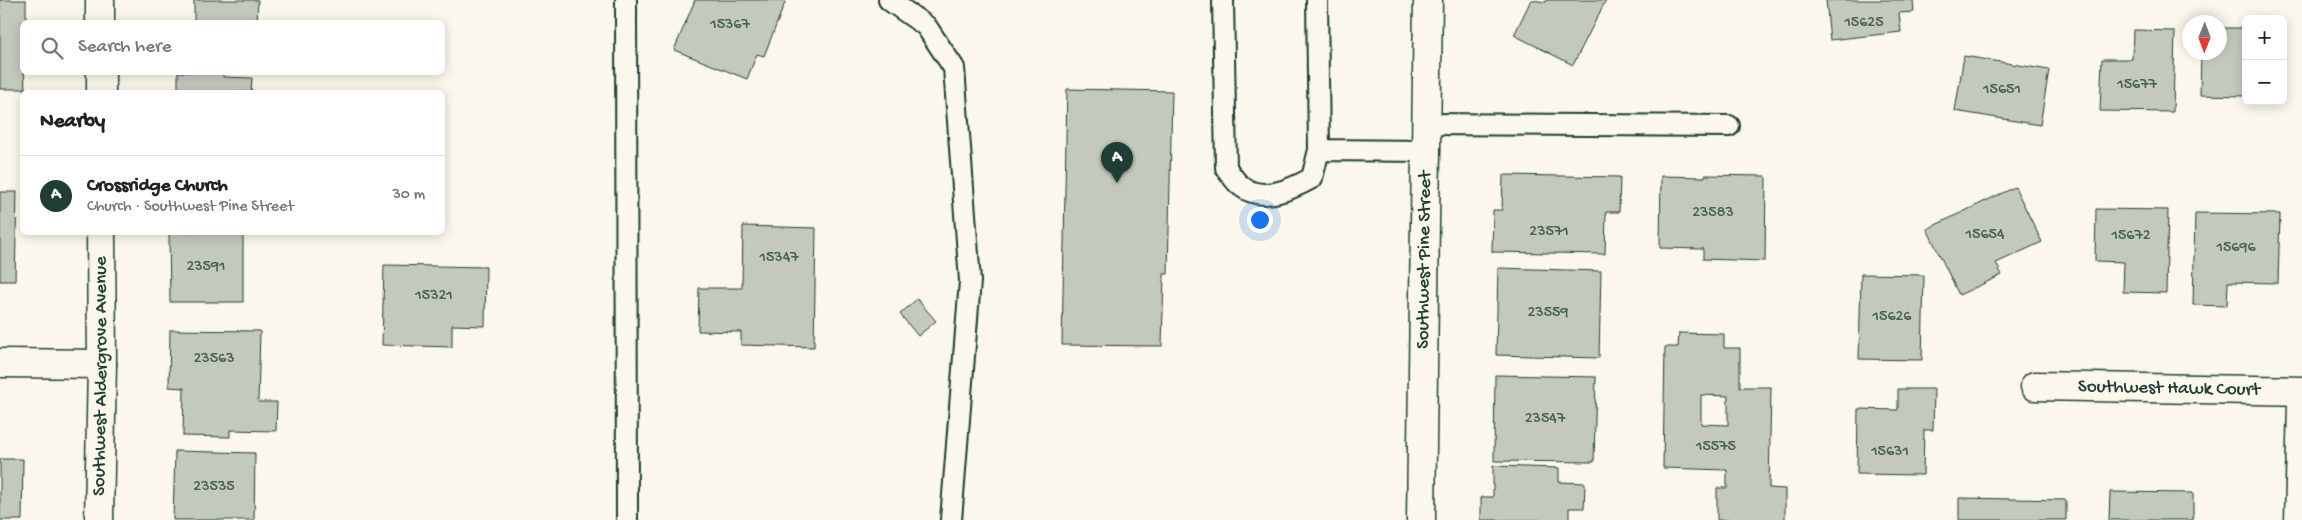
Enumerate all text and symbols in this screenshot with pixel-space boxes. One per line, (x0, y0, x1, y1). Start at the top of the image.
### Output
house number: 15625 (1843, 14, 1884, 33)
north arrow (2182, 15, 2227, 60)
map controls (2242, 15, 2287, 105)
button: + (2242, 15, 2287, 60)
house number: 15367 (709, 16, 750, 35)
search box (20, 20, 445, 75)
icon: search (38, 34, 66, 62)
text: Search here (78, 36, 172, 59)
button: − (2242, 60, 2287, 105)
house number: 15677 (2116, 76, 2157, 95)
house number: 15651 (1982, 81, 2021, 100)
text: Nearby (40, 110, 105, 135)
pin: A (1101, 142, 1133, 183)
street label: Southwest Pine Street (1412, 169, 1437, 349)
text: Crossridge Church (87, 175, 228, 198)
text: A (51, 186, 61, 205)
text: 30 m (392, 186, 425, 205)
text: Church · Southwest Pine Street (87, 198, 294, 217)
house number: 23583 (1692, 204, 1734, 223)
your location (1247, 207, 1273, 233)
house number: 23571 (1529, 223, 1569, 242)
house number: 15654 (1965, 226, 2005, 245)
house number: 15672 (2110, 227, 2151, 246)
house number: 15696 (2215, 239, 2256, 258)
house number: 15347 (758, 249, 799, 268)
street label: Southwest Aldergrove Avenue (88, 256, 114, 496)
house number: 23591 (186, 258, 226, 277)
house number: 15321 (414, 287, 453, 306)
house number: 23559 (1528, 304, 1569, 323)
house number: 15626 (1872, 308, 1912, 327)
house number: 23563 (194, 350, 234, 369)
street label: Southwest Hawk Court (2078, 375, 2262, 402)
house number: 23547 (1525, 410, 1566, 429)
house number: 15575 (1695, 438, 1736, 457)
house number: 15631 (1870, 443, 1909, 462)
house number: 23535 (193, 478, 235, 497)

